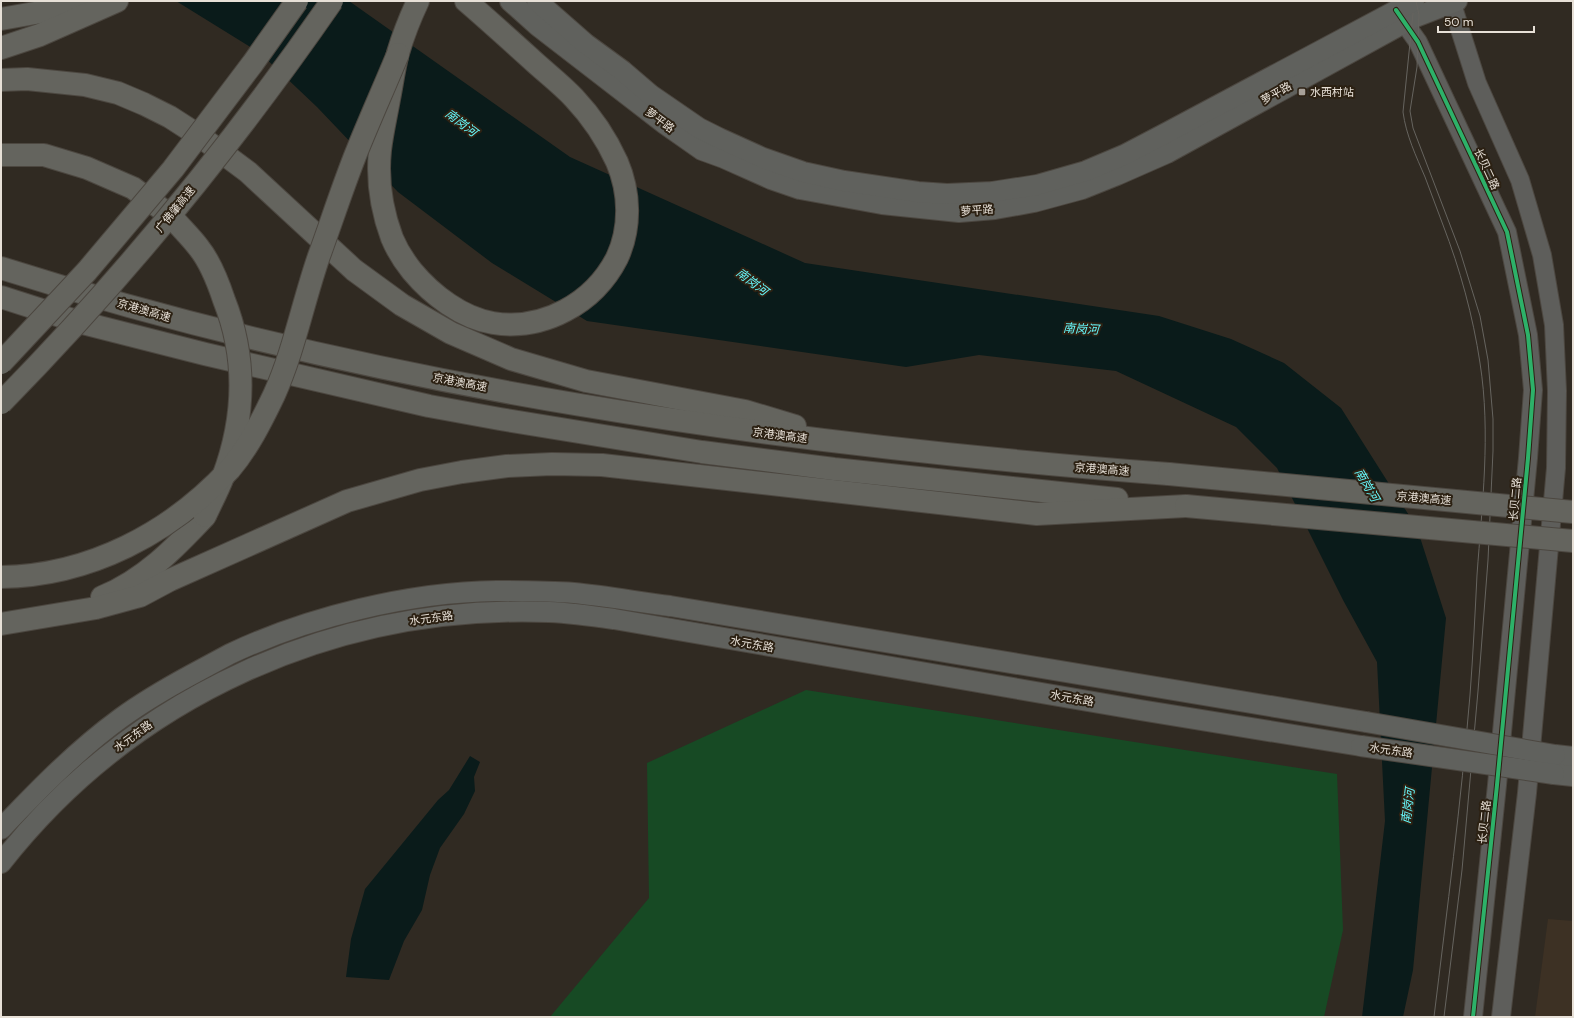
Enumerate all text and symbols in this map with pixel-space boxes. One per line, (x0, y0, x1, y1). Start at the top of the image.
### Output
scale bar (1438, 8, 1534, 34)
text: 50 m (1444, 14, 1473, 30)
street label: 萝平路 (1258, 79, 1294, 107)
place label: 水西村站 (1310, 85, 1354, 99)
marker: 水西村站 (1297, 87, 1307, 97)
street label: 萝平路 (643, 104, 677, 136)
water label: 南岗河 (442, 106, 482, 141)
street label: 长贝二路 (1471, 146, 1503, 192)
street label: 广佛肇高速 (152, 183, 198, 235)
street label: 萝平路 (960, 202, 994, 218)
water label: 南岗河 (733, 265, 773, 300)
street label: 京港澳高速 (116, 296, 172, 324)
water label: 南岗河 (1063, 320, 1101, 338)
street label: 京港澳高速 (432, 370, 488, 394)
street label: 京港澳高速 (752, 425, 808, 445)
street label: 京港澳高速 (1074, 460, 1130, 478)
water label: 南岗河 (1351, 465, 1384, 506)
street label: 长贝二路 (1506, 476, 1524, 522)
street label: 京港澳高速 (1396, 489, 1452, 507)
street label: 水元东路 (408, 608, 454, 628)
street label: 水元东路 (729, 633, 775, 655)
street label: 水元东路 (1049, 687, 1095, 709)
street label: 水元东路 (111, 717, 155, 755)
street label: 水元东路 (1368, 740, 1414, 760)
water label: 南岗河 (1398, 785, 1418, 825)
street label: 长贝二路 (1475, 799, 1493, 845)

